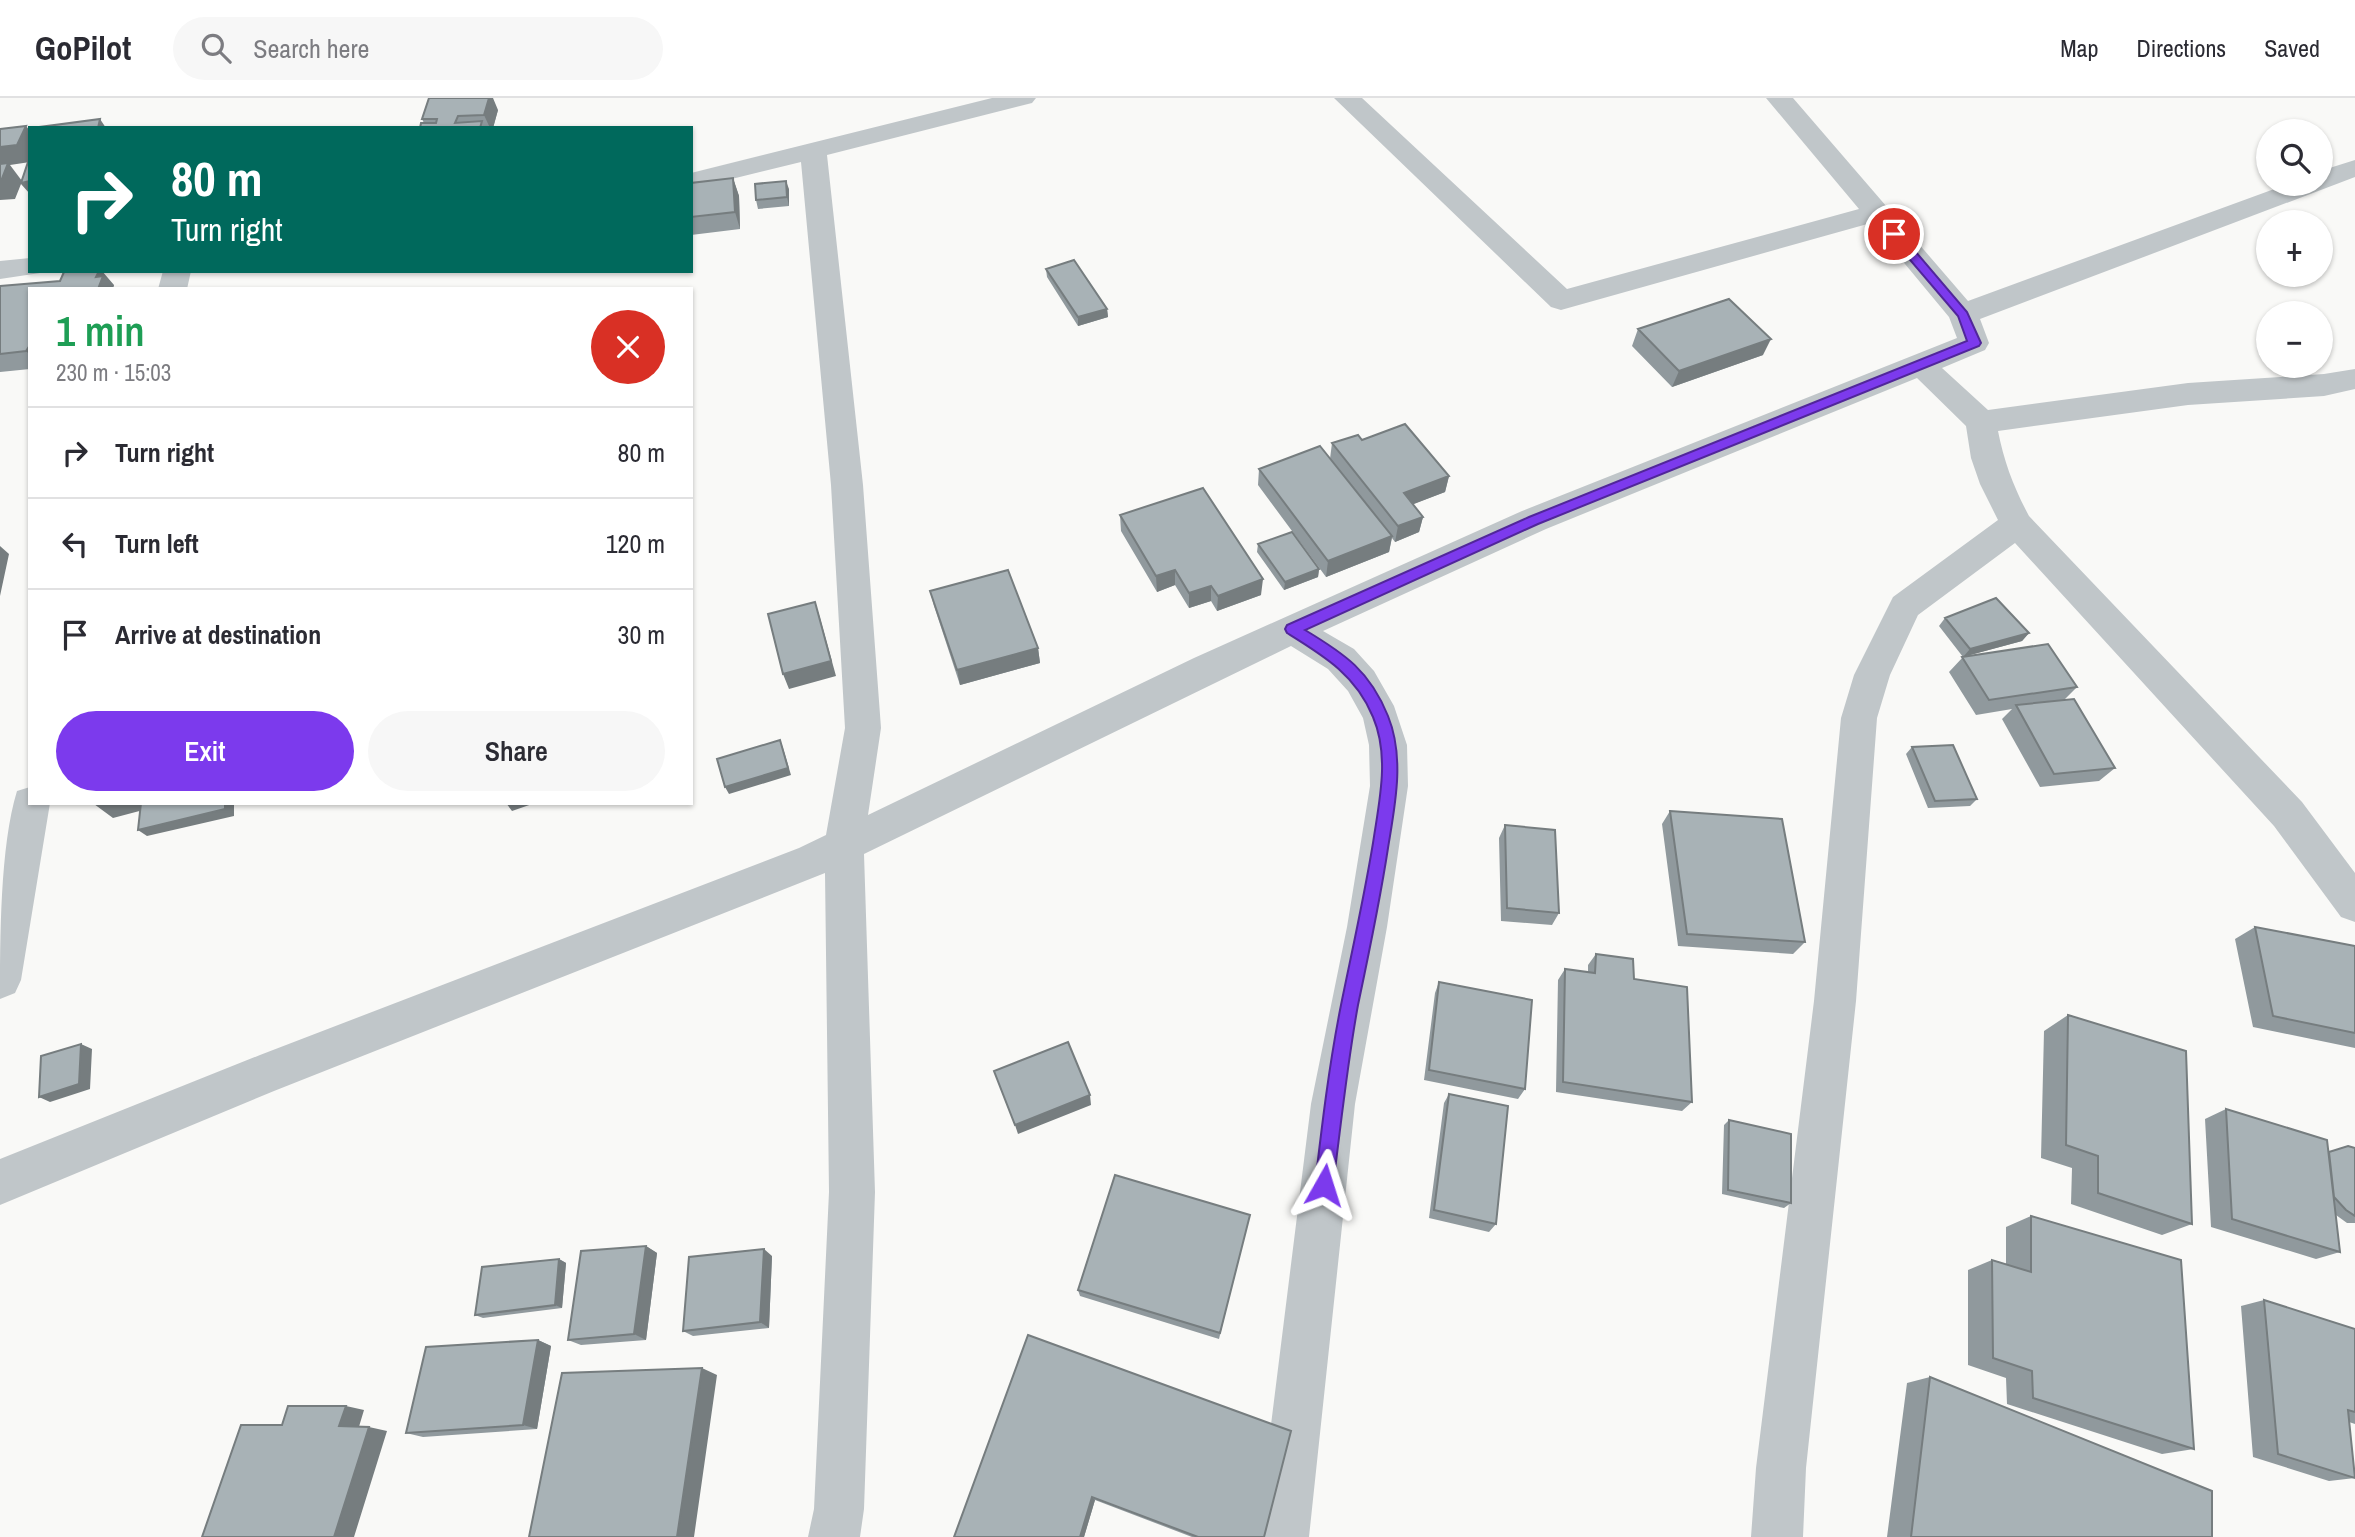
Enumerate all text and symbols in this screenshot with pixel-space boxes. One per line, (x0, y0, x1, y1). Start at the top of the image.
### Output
search box (173, 17, 663, 80)
text: GoPilot (35, 26, 131, 70)
icon: search (197, 29, 235, 67)
text: Search here (253, 31, 369, 66)
text: Map (2060, 32, 2098, 64)
text: Directions (2136, 32, 2226, 64)
text: Saved (2264, 32, 2320, 64)
map controls (2256, 119, 2333, 378)
button: search (2256, 119, 2333, 196)
text: 80 m (171, 145, 263, 211)
icon: right (56, 154, 147, 245)
pin (1864, 204, 1924, 264)
text: Turn right (171, 208, 283, 251)
button: + (2256, 210, 2333, 287)
icon: arrive (1875, 215, 1913, 253)
button: − (2256, 301, 2333, 378)
text: 1 min (56, 303, 145, 359)
button: close (591, 310, 665, 384)
text: 230 m · 15:03 (56, 357, 171, 388)
icon: right (56, 434, 94, 472)
text: Turn right (115, 435, 214, 470)
text: 80 m (618, 435, 665, 470)
icon: left (56, 525, 94, 563)
text: Turn left (115, 526, 199, 561)
text: 120 m (606, 526, 665, 561)
icon: arrive (56, 616, 94, 654)
text: Arrive at destination (115, 617, 321, 652)
text: 30 m (618, 617, 665, 652)
button: Exit (56, 711, 354, 791)
button: Share (368, 711, 665, 791)
position arrow (1287, 1148, 1361, 1222)

